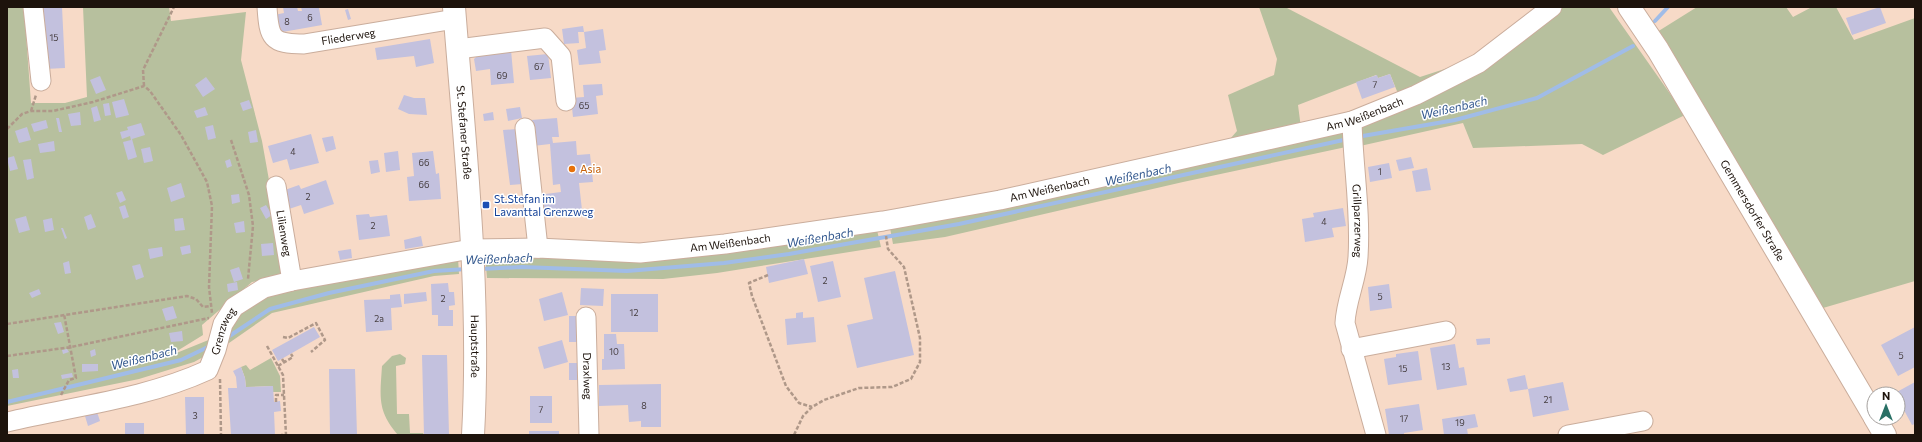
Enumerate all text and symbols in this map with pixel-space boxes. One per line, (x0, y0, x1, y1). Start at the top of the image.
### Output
house number: 6 (307, 12, 313, 23)
house number: 8 (284, 16, 290, 27)
street label: Fliederweg (320, 25, 376, 47)
house number: 15 (49, 32, 59, 43)
house number: 67 (534, 61, 544, 72)
house number: 69 (497, 70, 507, 81)
house number: 7 (1373, 79, 1378, 90)
street label: St. Stefaner Straße (454, 85, 475, 180)
water label: Weißenbach (1419, 93, 1488, 121)
street label: Am Weißenbach (1325, 94, 1405, 133)
house number: 65 (579, 100, 589, 111)
house number: 4 (290, 146, 296, 157)
house number: 66 (419, 157, 429, 168)
street label: Gemmersdorfer Straße (1718, 157, 1788, 263)
water label: Weißenbach (1103, 160, 1172, 188)
place label: Asia (580, 162, 601, 175)
marker: Asia (567, 164, 577, 174)
house number: 1 (1378, 166, 1382, 177)
street label: Am Weißenbach (1008, 173, 1091, 204)
house number: 66 (419, 179, 429, 190)
street label: Grillparzerweg (1350, 183, 1366, 258)
house number: 2 (306, 191, 311, 202)
place label: St.Stefan im Lavanttal Grenzweg (494, 192, 593, 218)
marker: St.Stefan im Lavanttal Grenzweg (481, 200, 491, 210)
street label: Lilienweg (274, 209, 295, 258)
house number: 4 (1321, 216, 1327, 227)
house number: 2 (371, 220, 376, 231)
water label: Weißenbach (785, 224, 854, 250)
street label: Am Weißenbach (689, 230, 771, 254)
water label: Weißenbach (465, 250, 533, 266)
house number: 2 (823, 275, 828, 286)
house number: 5 (1377, 291, 1383, 302)
house number: 2 (441, 293, 446, 304)
street label: Grenzweg (208, 305, 238, 357)
house number: 12 (630, 307, 638, 318)
house number: 2a (374, 313, 384, 324)
street label: Hauptstraße (469, 315, 482, 378)
water label: Weißenbach (109, 342, 178, 372)
house number: 10 (609, 346, 619, 357)
house number: 5 (1898, 350, 1904, 361)
street label: Draxlweg (581, 352, 595, 400)
house number: 13 (1442, 361, 1450, 372)
house number: 15 (1398, 363, 1408, 374)
north arrow (1866, 386, 1906, 426)
text: N (1882, 389, 1890, 402)
house number: 21 (1544, 394, 1552, 405)
house number: 8 (641, 400, 647, 411)
house number: 7 (539, 404, 544, 415)
house number: 3 (192, 410, 198, 421)
house number: 17 (1400, 413, 1409, 424)
house number: 19 (1455, 417, 1465, 428)

